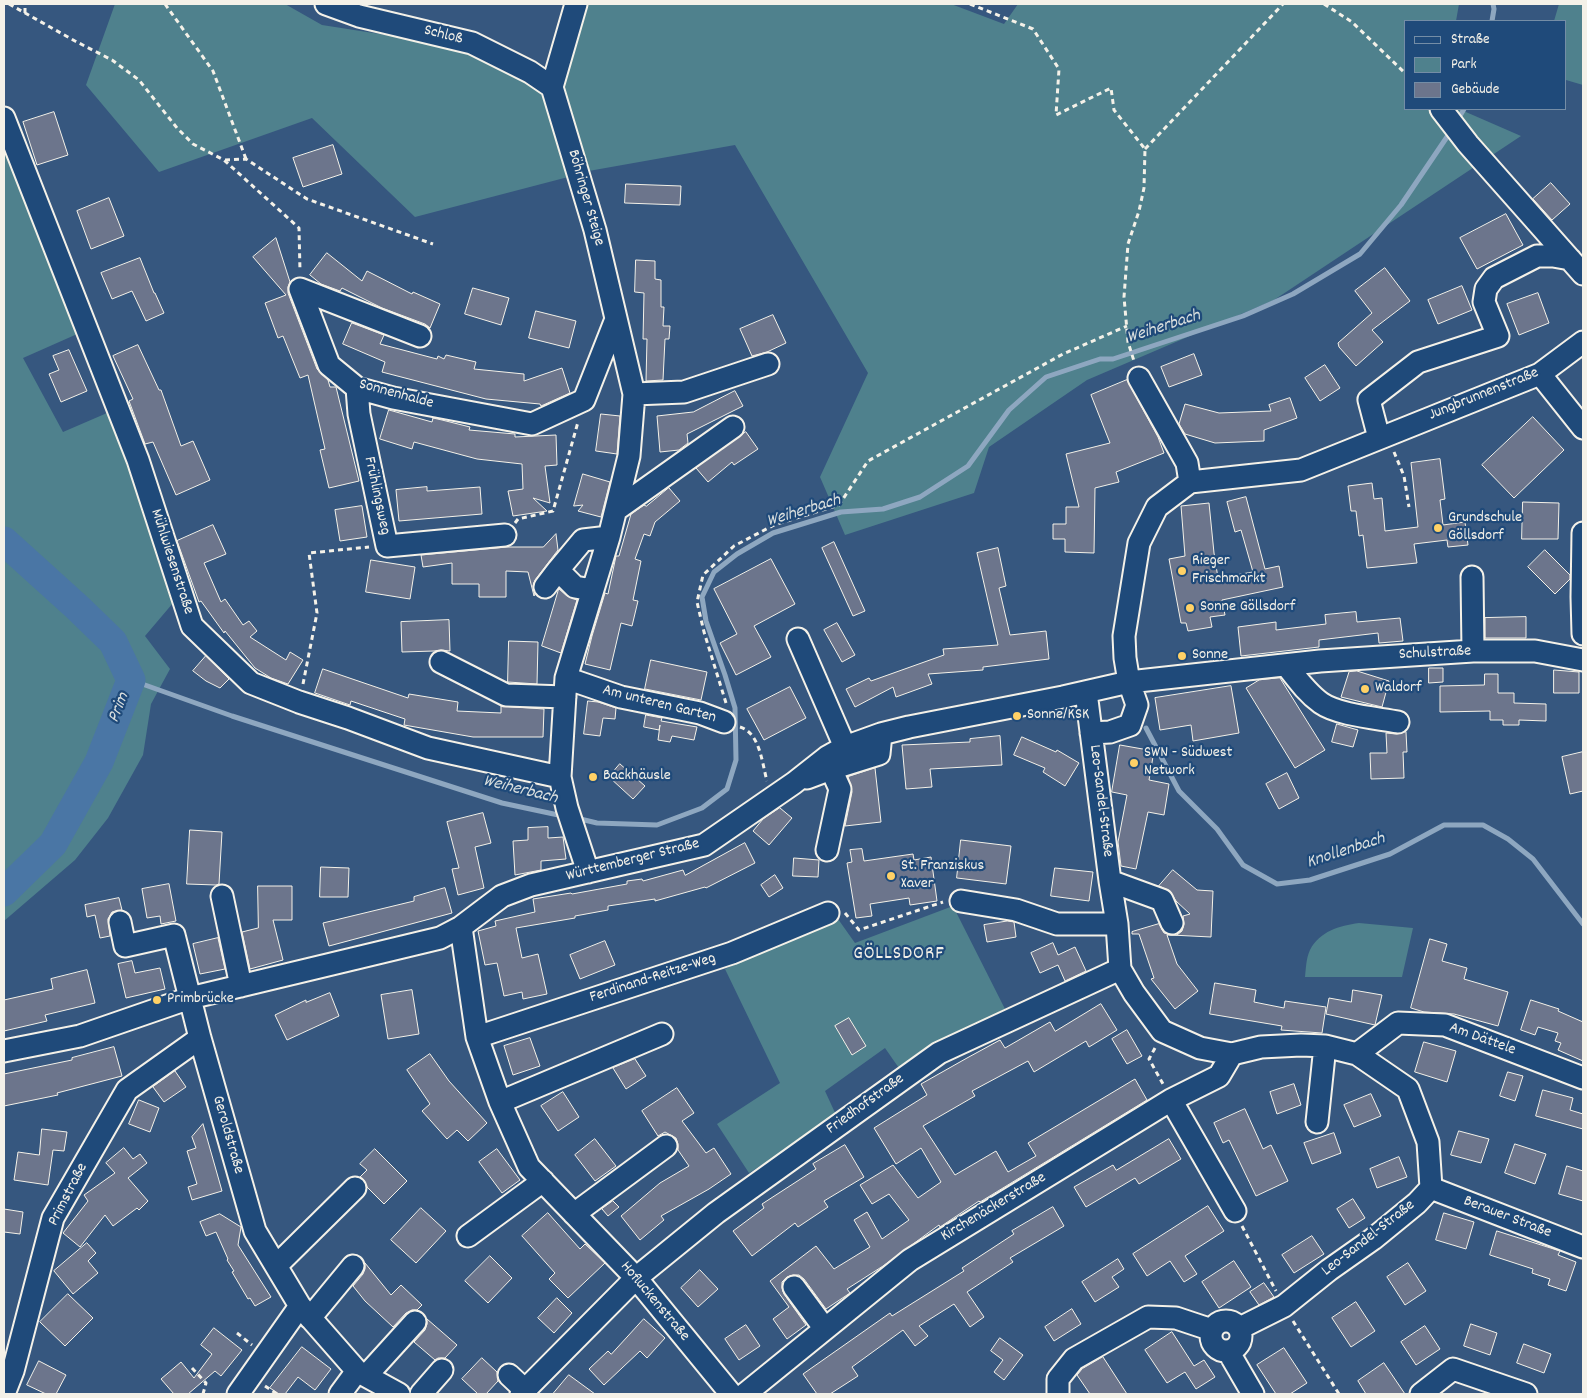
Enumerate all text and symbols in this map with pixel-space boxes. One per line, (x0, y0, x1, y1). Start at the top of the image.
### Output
legend (1404, 20, 1567, 110)
street label: Schloß (422, 22, 464, 50)
text: Straße (1451, 29, 1489, 51)
text: Park (1451, 54, 1477, 76)
text: Gebäude (1451, 79, 1499, 101)
street label: Böhringer Steige (562, 148, 608, 248)
water label: Weiherbach (1124, 306, 1204, 350)
street label: Jungbrunnenstraße (1426, 364, 1542, 426)
street label: Sonnenhalde (357, 376, 435, 414)
street label: Frühlingsweg (358, 455, 394, 537)
water label: Weiherbach (764, 491, 844, 533)
street label: Mühlwiesenstraße (145, 507, 197, 617)
place label: Grundschule Göllsdorf (1448, 509, 1522, 547)
marker: Grundschule Göllsdorf (1432, 522, 1444, 534)
place label: Rieger Frischmarkt (1192, 552, 1265, 590)
marker: Rieger Frischmarkt (1176, 565, 1188, 577)
place label: Sonne Göllsdorf (1200, 598, 1295, 618)
marker: Sonne Göllsdorf (1184, 602, 1196, 614)
street label: Schulstraße (1398, 643, 1472, 665)
place label: Sonne (1192, 646, 1228, 666)
marker: Sonne (1176, 650, 1188, 662)
place label: Waldorf (1375, 679, 1422, 699)
street label: Am unteren Garten (600, 682, 718, 728)
marker: Waldorf (1359, 683, 1371, 695)
water label: Prim (104, 690, 136, 726)
place label: Sonne/KSK (1027, 706, 1089, 726)
marker: Sonne/KSK (1011, 710, 1023, 722)
street label: Leo-Sandel-Straße (1084, 744, 1116, 858)
place label: SWN - Südwest Network (1144, 744, 1232, 782)
marker: SWN - Südwest Network (1128, 757, 1140, 769)
place label: Backhäusle (603, 767, 671, 787)
water label: Weiherbach (480, 771, 560, 811)
marker: Backhäusle (587, 771, 599, 783)
water label: Knollenbach (1304, 829, 1388, 875)
street label: Württemberger Straße (564, 835, 702, 887)
place label: St. Franziskus Xaver (901, 857, 984, 895)
marker: St. Franziskus Xaver (885, 870, 897, 882)
district label: GÖLLSDORF (852, 944, 946, 966)
street label: Ferdinand-Reitze-Weg (588, 950, 718, 1008)
place label: Primbrücke (167, 990, 234, 1010)
marker: Primbrücke (151, 994, 163, 1006)
street label: Am Dättele (1446, 1019, 1518, 1061)
street label: Friedhofstraße (823, 1070, 909, 1140)
street label: Geroldstraße (207, 1094, 247, 1176)
street label: Primstraße (45, 1160, 93, 1230)
street label: Kirchenäckerstraße (938, 1169, 1050, 1247)
street label: Berauer Straße (1460, 1192, 1554, 1244)
street label: Leo-Sandel-Straße (1319, 1197, 1419, 1281)
street label: Hofluckenstraße (615, 1258, 693, 1346)

